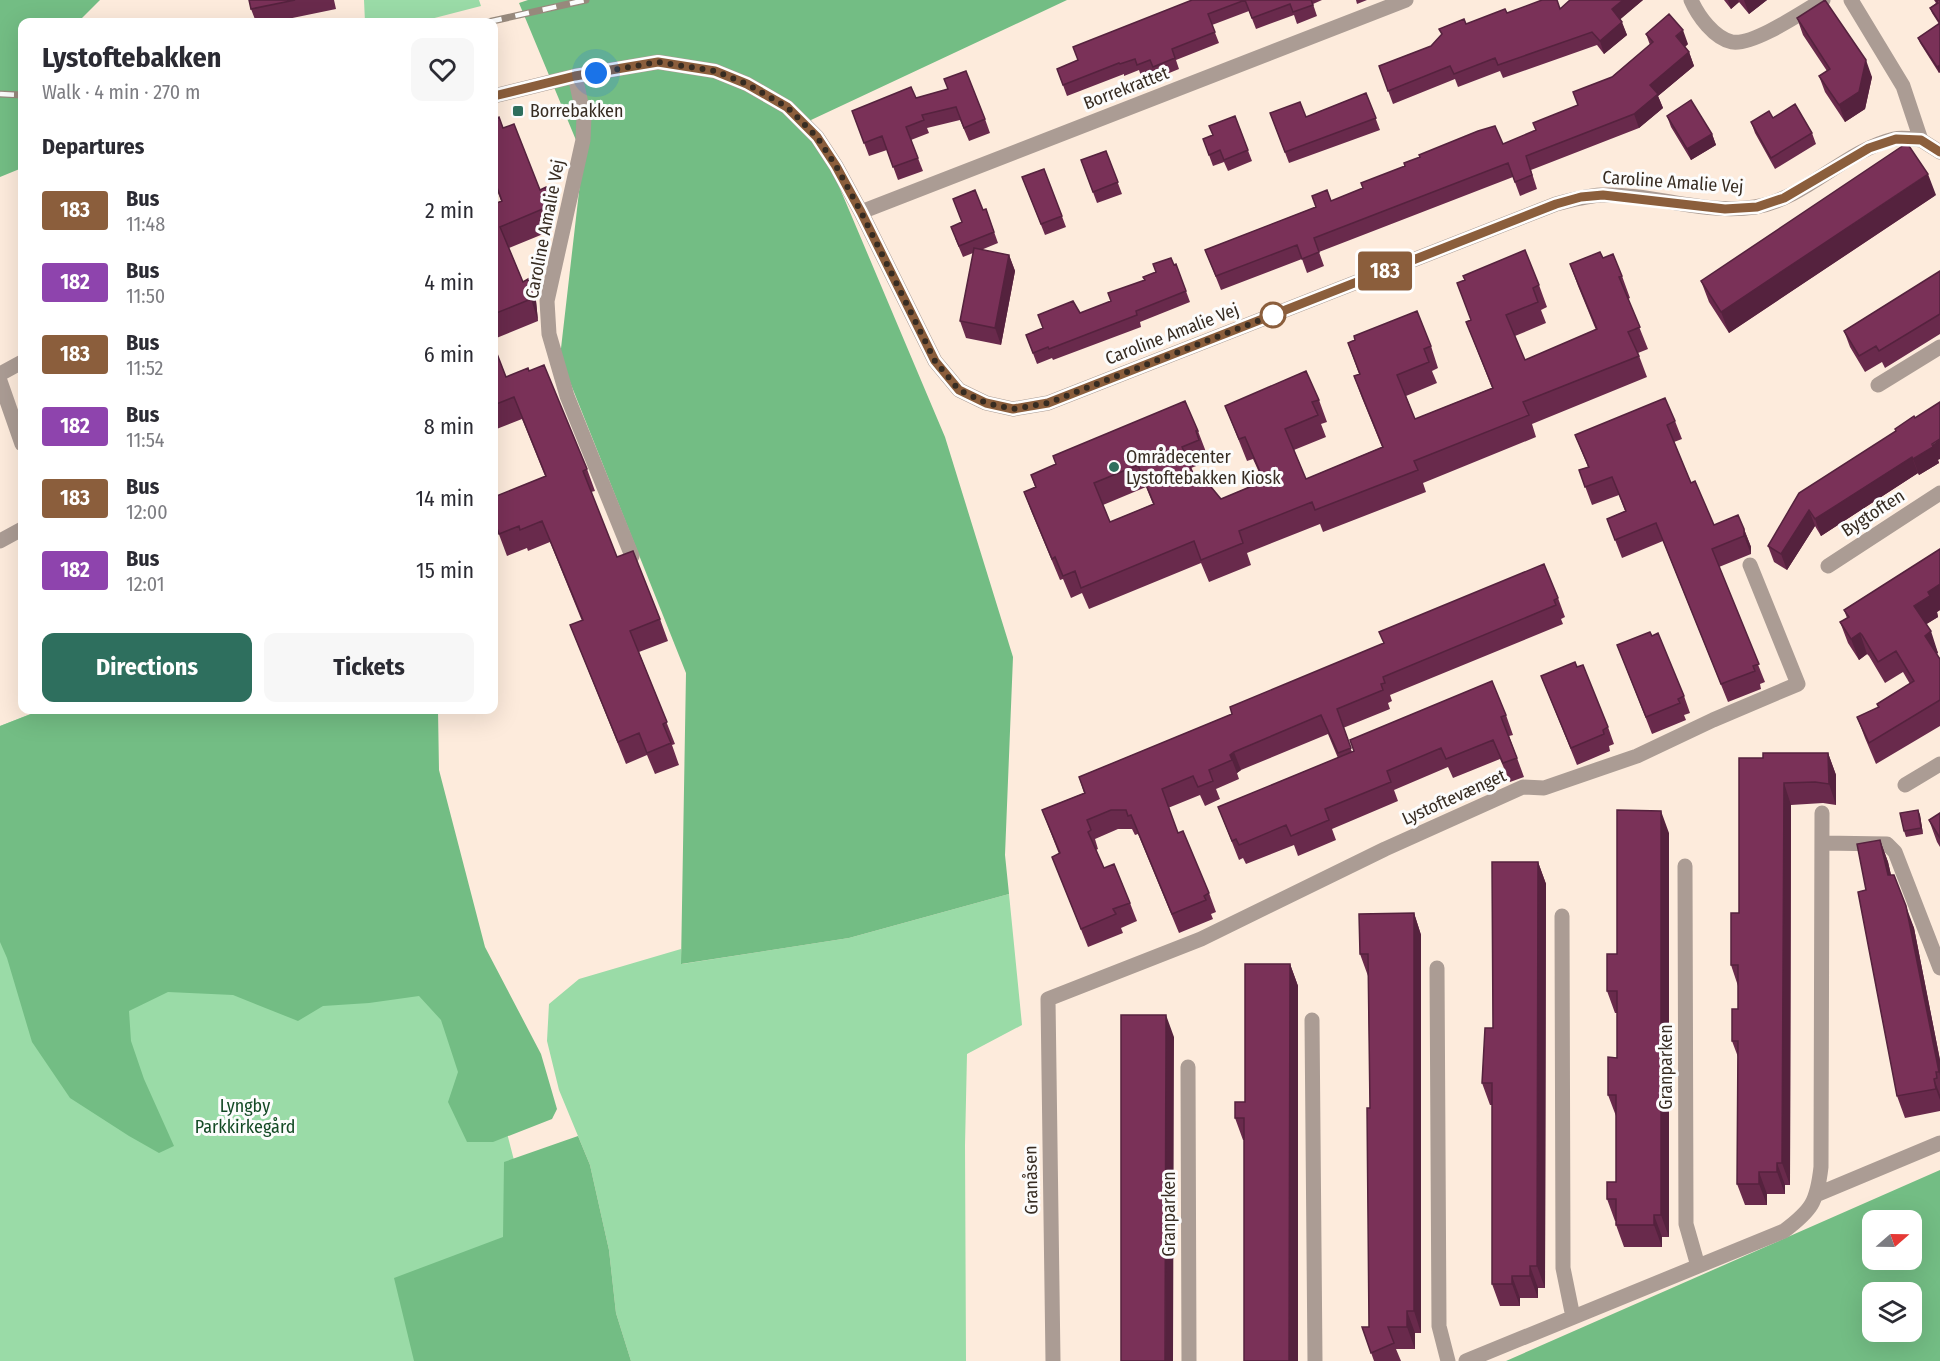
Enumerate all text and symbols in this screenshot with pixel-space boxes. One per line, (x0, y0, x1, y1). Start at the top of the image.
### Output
button: heart (411, 38, 474, 101)
text: Lystoftebakken (42, 41, 221, 74)
your location (581, 58, 611, 88)
street label: Borrekrattet (1080, 62, 1172, 114)
text: Walk · 4 min · 270 m (42, 80, 200, 104)
place label: Borrebakken (530, 100, 624, 122)
marker: Borrebakken (511, 104, 525, 118)
text: Departures (42, 133, 144, 160)
street label: Caroline Amalie Vej (521, 157, 569, 301)
street label: Caroline Amalie Vej (1602, 166, 1744, 198)
text: Bus (126, 185, 159, 212)
text: 183 (60, 197, 90, 223)
text: 2 min (425, 197, 474, 224)
text: 11:48 (126, 212, 165, 236)
line badge: 183 (1350, 252, 1420, 290)
text: Bus (126, 257, 159, 284)
text: 183 (1370, 258, 1400, 284)
text: 182 (60, 269, 90, 295)
text: 4 min (424, 269, 474, 296)
text: 11:50 (126, 284, 165, 308)
street label: Caroline Amalie Vej (1102, 298, 1242, 370)
unlabelled marker (1260, 302, 1286, 328)
text: Bus (126, 329, 159, 356)
text: 183 (60, 341, 90, 367)
text: 6 min (424, 341, 474, 368)
text: 11:52 (126, 356, 163, 380)
text: Bus (126, 401, 159, 428)
text: 182 (60, 413, 90, 439)
text: 8 min (424, 413, 474, 440)
text: 11:54 (126, 428, 165, 452)
place label: Områdecenter Lystoftebakken Kiosk (1126, 446, 1281, 489)
marker: Områdecenter Lystoftebakken Kiosk (1107, 460, 1121, 474)
text: Bus (126, 473, 159, 500)
street label: Bygtoften (1837, 484, 1909, 542)
text: 183 (60, 485, 90, 511)
text: 14 min (416, 485, 474, 512)
text: 12:00 (126, 500, 168, 524)
text: Bus (126, 545, 159, 572)
text: 182 (60, 557, 90, 583)
text: 15 min (416, 557, 474, 584)
text: 12:01 (126, 572, 165, 596)
button: Directions (42, 633, 252, 702)
button: Tickets (264, 633, 474, 702)
street label: Lystoftevænget (1399, 764, 1509, 830)
street label: Granparken (1655, 1024, 1677, 1110)
park label: Lyngby Parkkirkegård (195, 1095, 295, 1138)
street label: Granåsen (1019, 1145, 1043, 1215)
street label: Granparken (1158, 1171, 1180, 1257)
north arrow (1862, 1210, 1922, 1270)
map controls (1862, 1210, 1922, 1342)
button: layers (1862, 1282, 1922, 1342)

